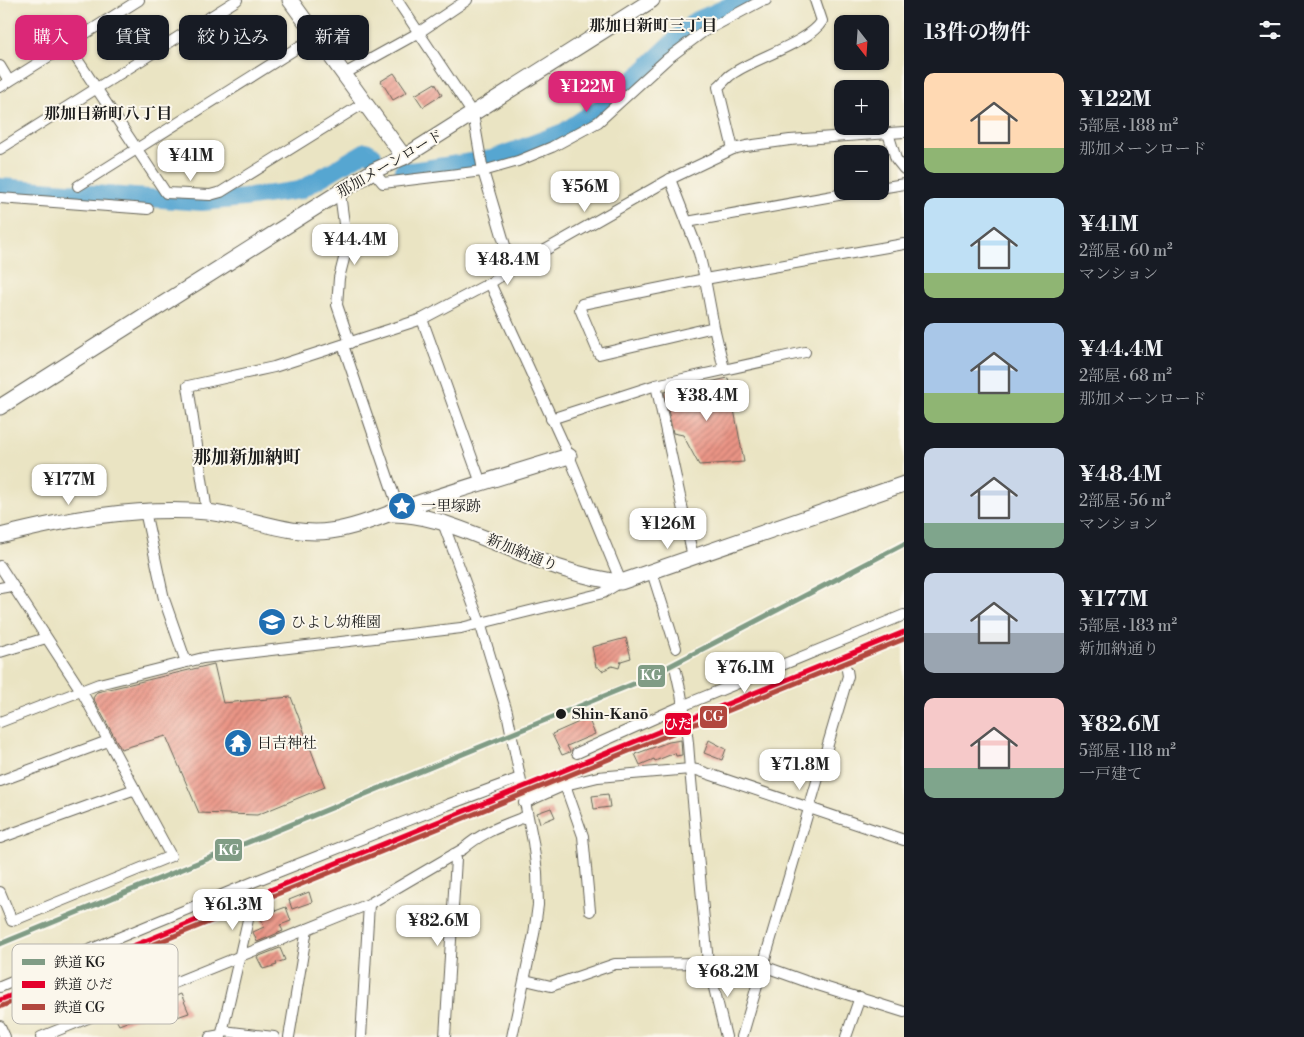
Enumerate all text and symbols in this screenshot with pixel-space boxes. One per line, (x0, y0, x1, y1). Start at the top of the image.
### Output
chip: 購入 (15, 15, 87, 60)
chip: 賃貸 (97, 15, 169, 60)
chip: 絞り込み (179, 15, 287, 60)
chip: 新着 (297, 15, 369, 60)
north arrow (834, 15, 889, 70)
map controls (834, 15, 889, 200)
district label: 那加日新町三丁目 (589, 16, 717, 36)
icon: filters (1256, 16, 1284, 44)
text: 13件の物件 (924, 20, 1031, 46)
pin: ¥122M (552, 70, 622, 113)
text: ¥122M (559, 77, 615, 97)
button: + (834, 80, 889, 135)
text: ¥122M (1079, 87, 1151, 113)
icon: home (964, 93, 1024, 153)
district label: 那加日新町八丁目 (44, 104, 172, 124)
text: 5部屋 · 188 m² (1079, 116, 1178, 136)
street label: 那加メーンロード (333, 126, 447, 202)
text: 那加メーンロード (1079, 139, 1207, 159)
pin: ¥41M (161, 140, 221, 182)
button: − (834, 145, 889, 200)
text: ¥41M (168, 146, 214, 166)
pin: ¥56M (555, 170, 615, 213)
text: ¥56M (561, 177, 609, 197)
text: ¥41M (1079, 212, 1138, 238)
icon: home (964, 218, 1024, 278)
pin: ¥44.4M (314, 224, 396, 266)
text: ¥44.4M (323, 230, 387, 250)
text: 2部屋 · 60 m² (1079, 241, 1173, 261)
pin: ¥48.4M (467, 244, 549, 286)
text: ¥48.4M (476, 250, 540, 270)
text: マンション (1079, 264, 1158, 284)
text: ¥44.4M (1079, 337, 1163, 363)
icon: home (964, 343, 1024, 403)
text: 2部屋 · 68 m² (1079, 366, 1172, 386)
pin: ¥38.4M (666, 380, 748, 422)
text: ¥38.4M (676, 386, 738, 406)
text: 那加メーンロード (1079, 389, 1207, 409)
district label: 那加新加納町 (193, 446, 301, 469)
text: ¥48.4M (1079, 462, 1162, 488)
pin: ¥177M (34, 464, 104, 506)
icon: home (964, 468, 1024, 528)
text: ¥177M (43, 470, 95, 490)
place icon: 一里塚跡 (387, 491, 417, 521)
text: 2部屋 · 56 m² (1079, 491, 1171, 511)
place label: 一里塚跡 (421, 497, 481, 516)
pin: ¥126M (633, 508, 703, 550)
text: ¥126M (640, 514, 696, 534)
text: マンション (1079, 514, 1158, 534)
street label: 新加納通り (484, 530, 560, 576)
text: ¥177M (1079, 587, 1148, 613)
icon: home (964, 593, 1024, 653)
school or university icon: ひよし幼稚園 (257, 607, 287, 637)
place label: ひよし幼稚園 (291, 613, 381, 632)
text: 5部屋 · 183 m² (1079, 616, 1177, 636)
text: 新加納通り (1079, 639, 1159, 659)
pin: ¥76.1M (704, 652, 786, 694)
text: ¥76.1M (716, 658, 774, 678)
line badge: KG (637, 664, 666, 688)
text: KG (640, 667, 662, 685)
place label: Shin-Kanō (572, 705, 649, 724)
line badge: CG (699, 705, 728, 729)
marker: Shin-Kanō (554, 707, 568, 721)
text: CG (702, 708, 724, 726)
line badge: ひだ (664, 712, 692, 736)
text: ¥82.6M (1079, 712, 1160, 738)
text: ひだ (664, 716, 692, 734)
icon: home (964, 718, 1024, 778)
temple icon: 日吉神社 (223, 728, 253, 758)
place label: 日吉神社 (257, 734, 317, 753)
text: 5部屋 · 118 m² (1079, 741, 1176, 761)
pin: ¥71.8M (759, 748, 841, 791)
text: ¥71.8M (770, 755, 830, 775)
text: 一戸建て (1079, 764, 1143, 784)
line badge: KG (214, 838, 243, 862)
text: KG (218, 842, 240, 860)
pin: ¥61.3M (192, 888, 274, 931)
text: ¥61.3M (204, 895, 262, 915)
pin: ¥82.6M (397, 904, 479, 947)
text: ¥82.6M (407, 911, 469, 931)
legend (12, 944, 178, 1024)
text: 鉄道 KG (54, 954, 106, 972)
pin: ¥68.2M (687, 956, 769, 998)
text: ¥68.2M (697, 962, 759, 982)
text: 鉄道 ひだ (54, 976, 113, 994)
text: 鉄道 CG (54, 999, 106, 1017)

